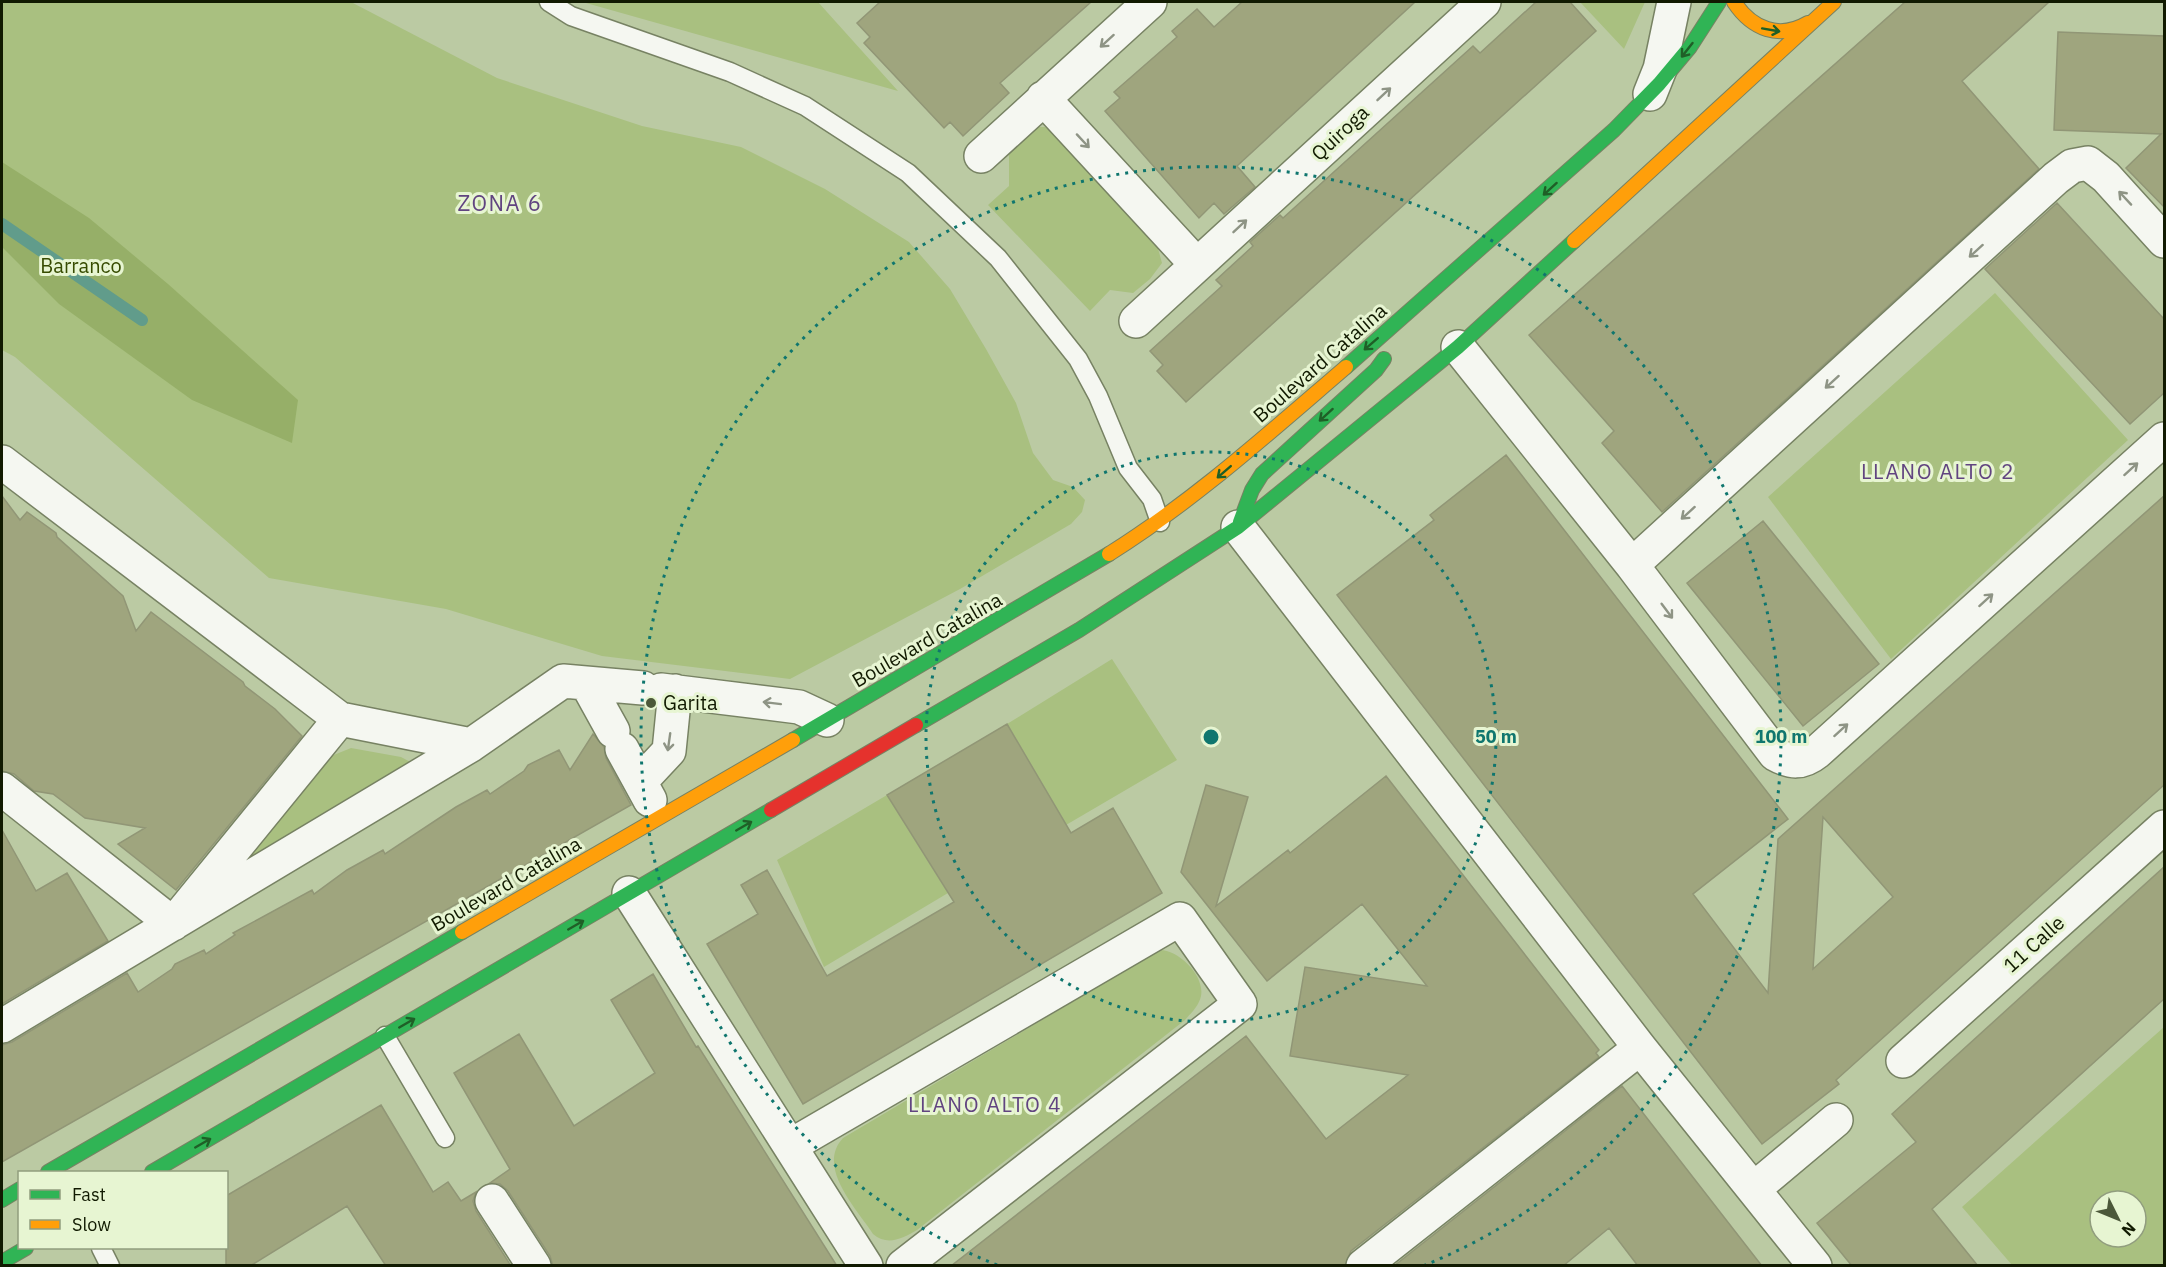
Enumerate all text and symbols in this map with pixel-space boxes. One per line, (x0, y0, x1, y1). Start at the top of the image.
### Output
one-way arrow (1761, 25, 1780, 36)
one-way arrow (1099, 34, 1114, 48)
one-way arrow (1680, 42, 1693, 58)
one-way arrow (1376, 87, 1391, 101)
street label: Quiroga (1305, 99, 1375, 166)
one-way arrow (1076, 133, 1090, 148)
one-way arrow (1543, 182, 1558, 196)
district label: ZONA 6 (457, 188, 543, 217)
one-way arrow (2118, 190, 2132, 205)
one-way arrow (1232, 219, 1247, 233)
one-way arrow (1969, 244, 1984, 258)
park label: Barranco (40, 252, 122, 279)
street label: Boulevard Catalina (1247, 297, 1393, 428)
one-way arrow (1363, 338, 1379, 351)
one-way arrow (1825, 375, 1840, 389)
one-way arrow (1319, 408, 1334, 422)
district label: LLANO ALTO 2 (1861, 457, 2015, 485)
one-way arrow (2123, 462, 2138, 476)
one-way arrow (1217, 465, 1232, 479)
one-way arrow (1681, 506, 1696, 520)
street label: Boulevard Catalina (847, 585, 1007, 694)
one-way arrow (1978, 593, 1993, 607)
one-way arrow (1661, 603, 1673, 619)
place label: Garita (663, 689, 718, 716)
marker: Garita (644, 696, 658, 710)
one-way arrow (762, 697, 782, 708)
one-way arrow (1833, 723, 1848, 737)
text: 50 m (1475, 725, 1517, 748)
text: 100 m (1755, 725, 1807, 748)
centre of rings (1201, 727, 1221, 747)
one-way arrow (664, 732, 675, 751)
one-way arrow (735, 820, 752, 832)
street label: Boulevard Catalina (426, 829, 586, 938)
street label: 11 Calle (1997, 909, 2070, 978)
one-way arrow (567, 918, 584, 930)
one-way arrow (398, 1017, 415, 1029)
district label: LLANO ALTO 4 (908, 1090, 1062, 1118)
one-way arrow (194, 1137, 211, 1149)
legend (18, 1171, 228, 1249)
text: Fast (72, 1183, 106, 1206)
north arrow (2088, 1189, 2148, 1249)
text: Slow (72, 1213, 111, 1236)
text: N (2118, 1218, 2140, 1240)

